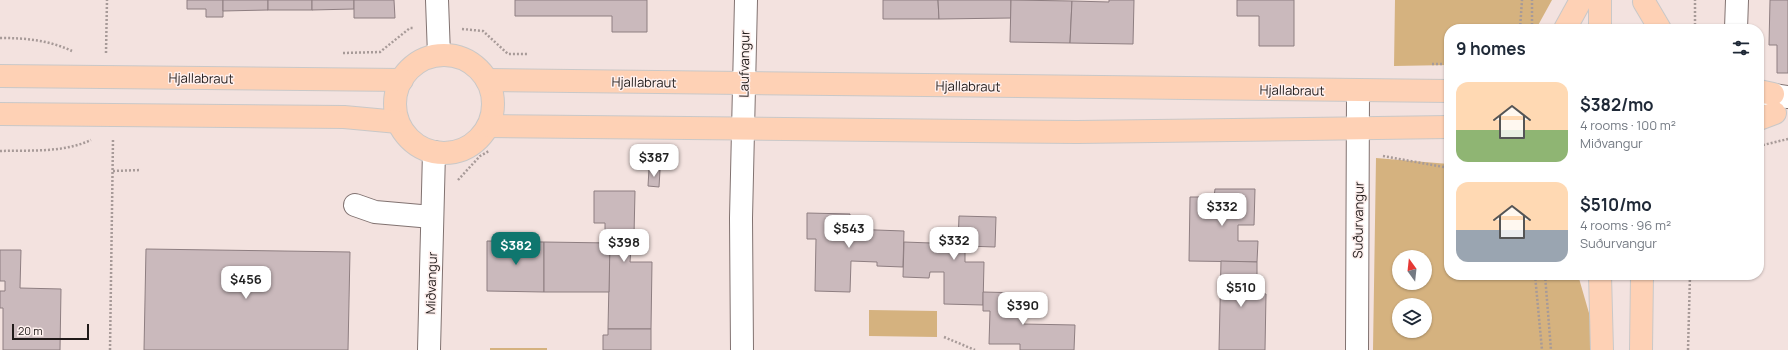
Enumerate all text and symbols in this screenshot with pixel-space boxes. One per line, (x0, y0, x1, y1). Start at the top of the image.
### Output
street label: Laufvangur (734, 30, 754, 98)
text: 9 homes (1456, 37, 1526, 60)
icon: filters (1730, 37, 1752, 59)
street label: Hjallabraut (168, 68, 234, 88)
street label: Hjallabraut (611, 72, 677, 92)
street label: Hjallabraut (935, 76, 1001, 96)
street label: Hjallabraut (1259, 80, 1325, 100)
text: $382/mo (1580, 93, 1654, 116)
icon: home (1488, 98, 1536, 146)
text: 4 rooms · 100 m² (1580, 116, 1676, 134)
text: Miðvangur (1580, 134, 1643, 152)
pin: $387 (630, 144, 678, 178)
text: $387 (639, 148, 669, 166)
street label: Suðurvangur (1348, 181, 1368, 259)
pin: $332 (1198, 193, 1246, 227)
text: $510/mo (1580, 193, 1652, 216)
text: $332 (1206, 197, 1238, 215)
icon: home (1488, 198, 1536, 246)
pin: $543 (825, 215, 873, 249)
text: 4 rooms · 96 m² (1580, 216, 1671, 234)
text: $543 (833, 219, 865, 237)
pin: $332 (930, 227, 978, 261)
pin: $398 (600, 229, 648, 263)
text: $332 (938, 231, 970, 249)
pin: $382 (492, 232, 540, 266)
text: $398 (608, 233, 640, 251)
text: Suðurvangur (1580, 234, 1657, 252)
text: $382 (500, 236, 532, 254)
north arrow (1392, 250, 1432, 290)
map controls (1392, 250, 1432, 338)
street label: Miðvangur (421, 251, 441, 315)
pin: $456 (222, 266, 270, 300)
text: $456 (230, 270, 262, 288)
pin: $510 (1217, 274, 1265, 308)
text: $510 (1226, 278, 1256, 296)
pin: $390 (999, 292, 1047, 326)
text: $390 (1007, 296, 1039, 314)
button: layers (1392, 298, 1432, 338)
scale bar (12, 322, 89, 341)
text: 20 m (18, 323, 43, 338)

